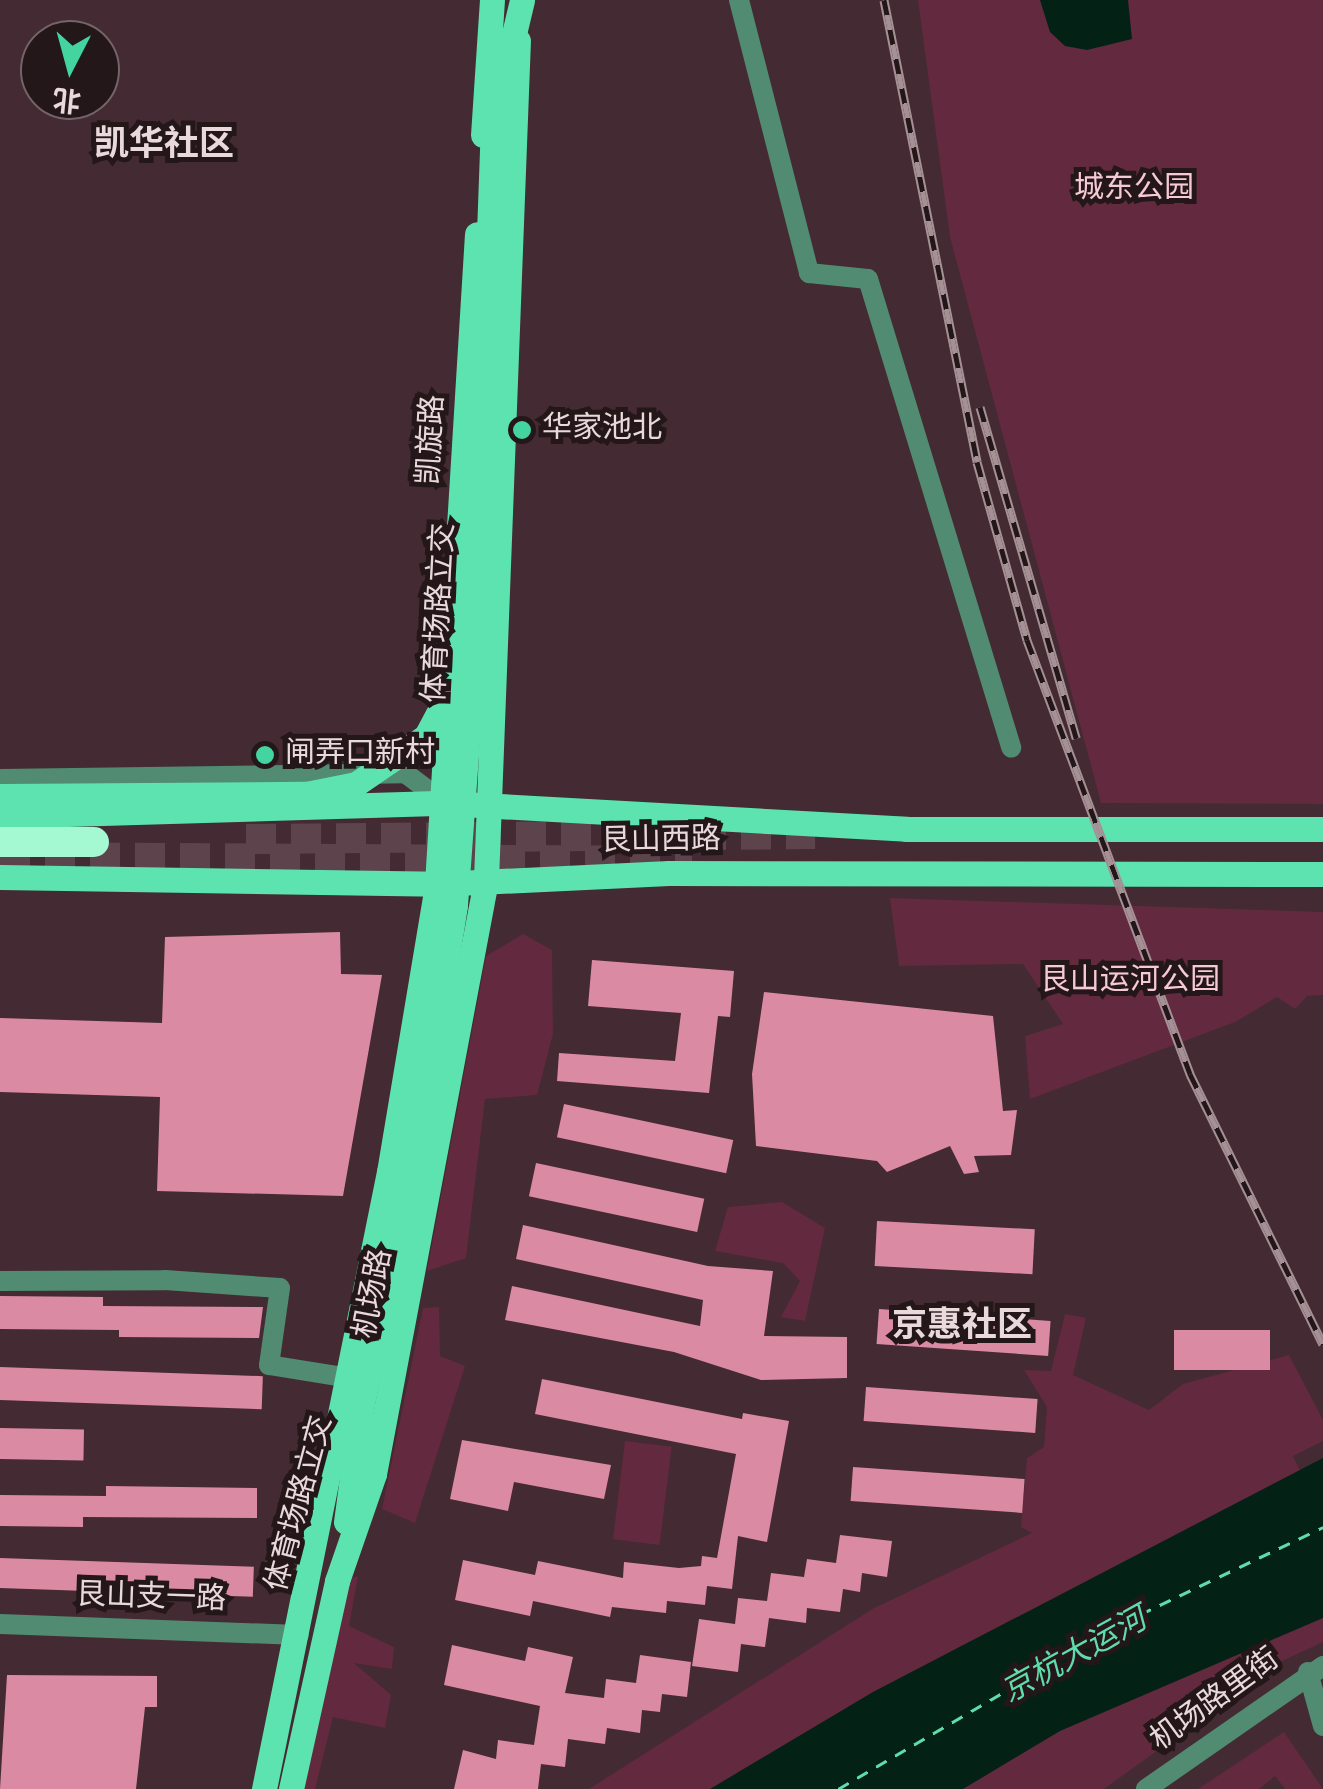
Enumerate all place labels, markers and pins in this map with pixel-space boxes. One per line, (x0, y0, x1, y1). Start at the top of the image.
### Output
place label: 华家池北 (542, 412, 662, 448)
marker: 华家池北 (511, 419, 533, 441)
place label: 闸弄口新村 (285, 737, 435, 773)
marker: 闸弄口新村 (254, 744, 276, 766)

